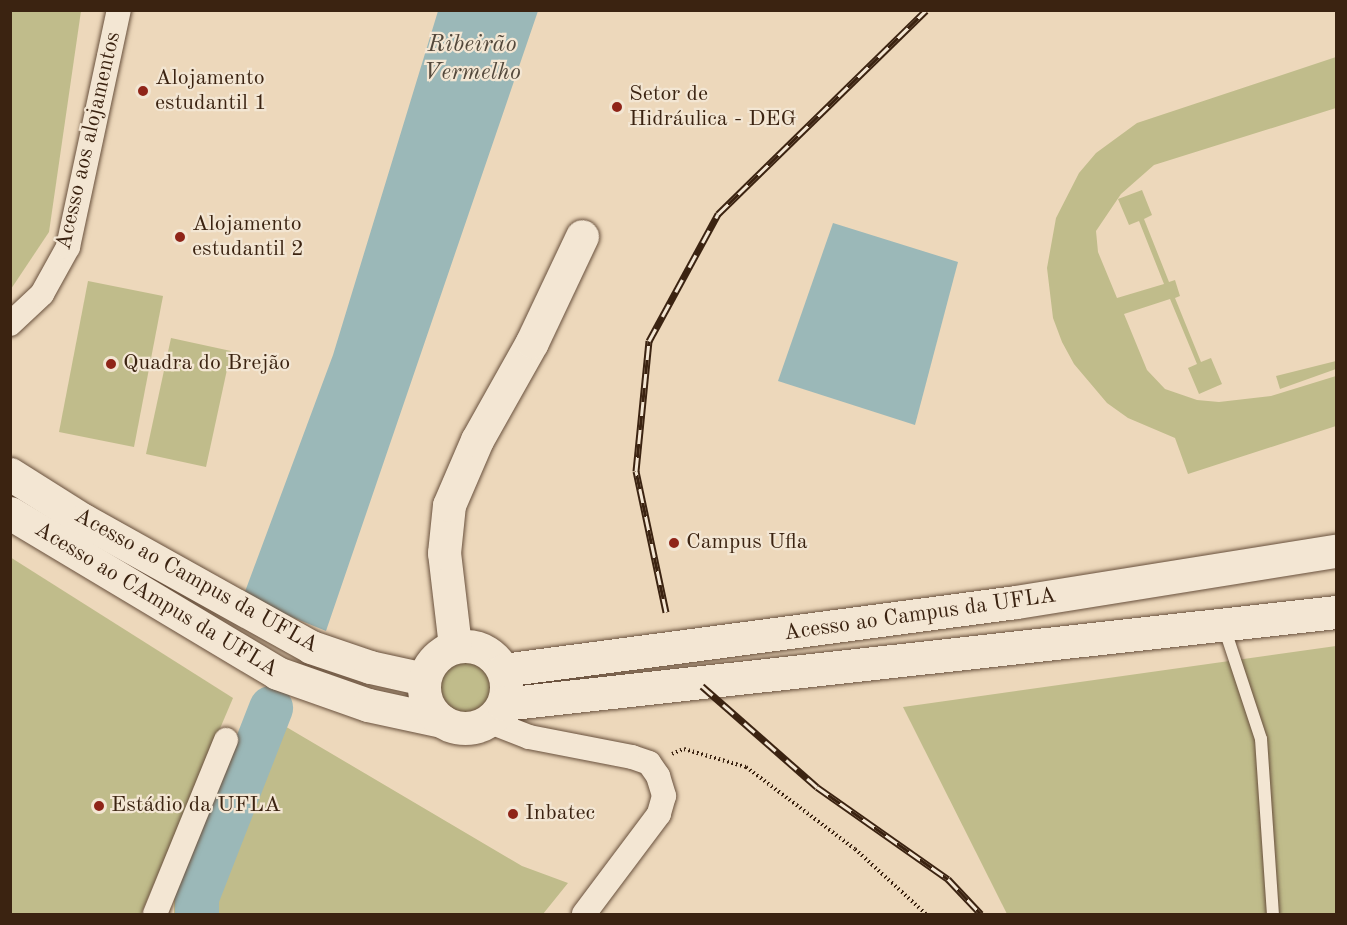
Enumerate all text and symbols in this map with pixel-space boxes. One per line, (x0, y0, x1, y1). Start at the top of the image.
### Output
street label: Acesso aos alojamentos (51, 29, 127, 253)
water label: Ribeirão Vermelho (423, 32, 521, 88)
place label: Alojamento estudantil 1 (155, 65, 267, 116)
place label: Setor de Hidráulica - DEG (629, 81, 796, 132)
marker: Alojamento estudantil 1 (136, 84, 150, 98)
marker: Setor de Hidráulica - DEG (610, 100, 624, 114)
place label: Alojamento estudantil 2 (192, 211, 304, 262)
marker: Alojamento estudantil 2 (173, 230, 187, 244)
place label: Quadra do Brejão (123, 351, 290, 377)
marker: Quadra do Brejão (104, 357, 118, 371)
street label: Acesso ao Campus da UFLA (69, 503, 323, 659)
street label: Acesso ao CAmpus da UFLA (29, 517, 283, 683)
place label: Campus Ufla (686, 530, 808, 556)
marker: Campus Ufla (667, 536, 681, 550)
street label: Acesso ao Campus da UFLA (782, 583, 1058, 647)
place label: Estádio da UFLA (111, 793, 281, 819)
marker: Estádio da UFLA (92, 799, 106, 813)
place label: Inbatec (525, 801, 595, 827)
marker: Inbatec (506, 807, 520, 821)

